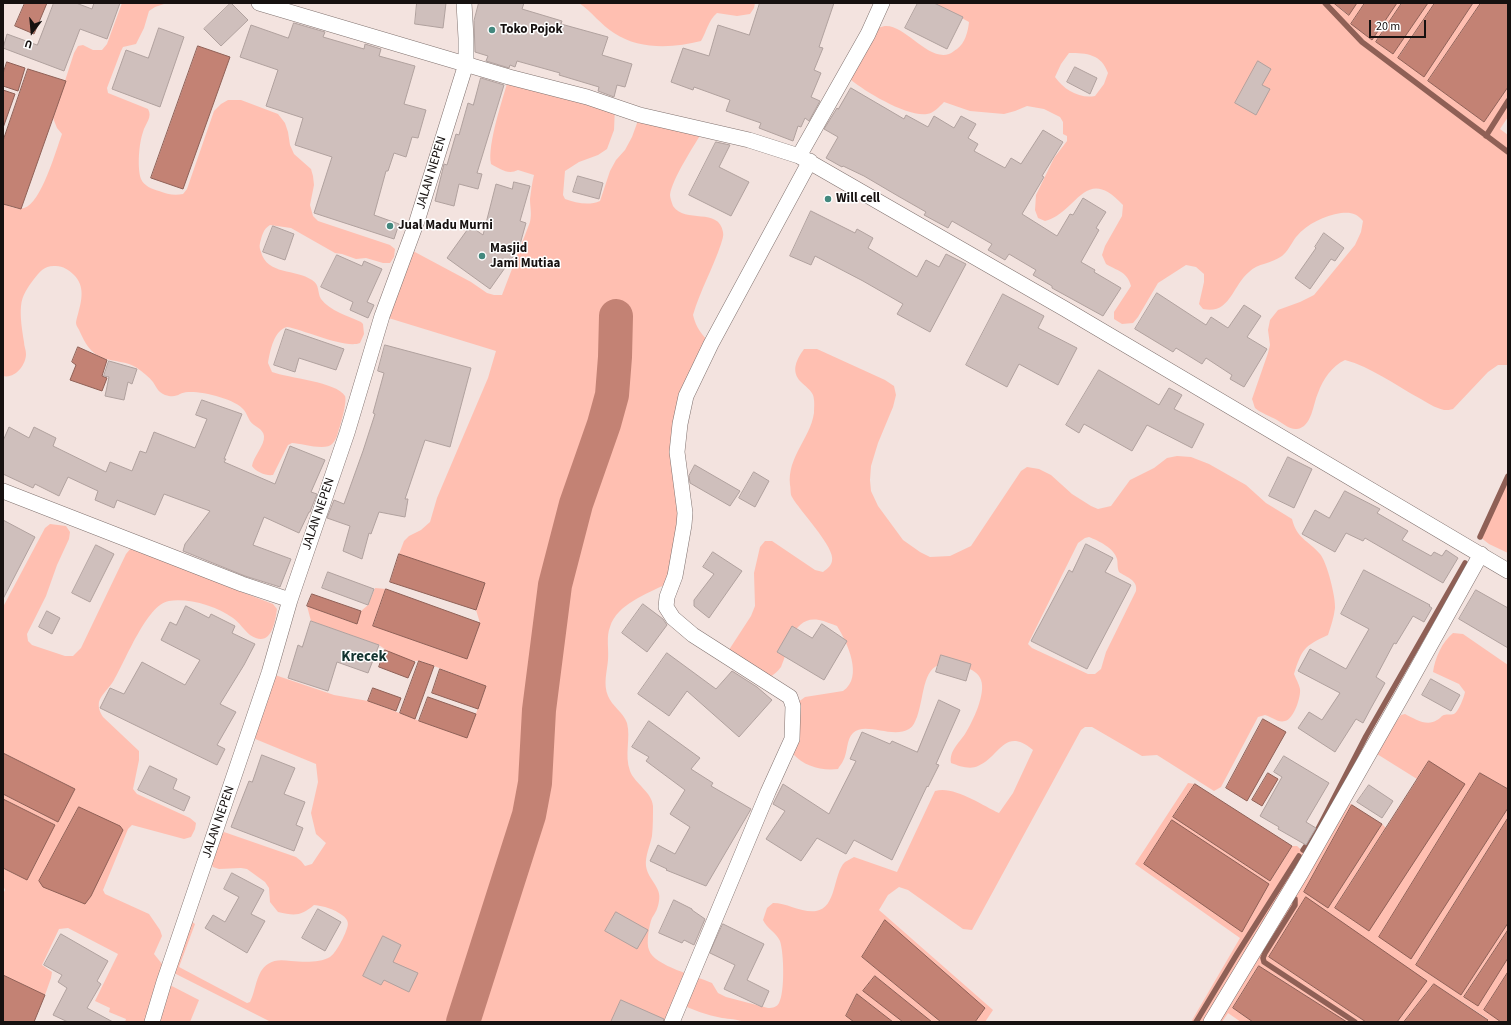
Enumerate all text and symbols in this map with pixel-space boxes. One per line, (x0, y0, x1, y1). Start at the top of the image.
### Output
north arrow (12, 12, 52, 52)
scale bar (1371, 12, 1428, 38)
text: 20 m (1376, 18, 1400, 35)
place label: Toko Pojok (500, 22, 563, 38)
marker: Toko Pojok (487, 25, 497, 35)
text: U (23, 36, 34, 52)
street label: JALAN NEPEN (413, 135, 451, 211)
place label: Will cell (836, 191, 880, 207)
marker: Will cell (823, 194, 833, 204)
place label: Jual Madu Murni (398, 218, 493, 234)
marker: Jual Madu Murni (385, 221, 395, 231)
place label: Masjid Jami Mutiaa (490, 241, 560, 272)
marker: Masjid Jami Mutiaa (477, 251, 487, 261)
street label: JALAN NEPEN (299, 476, 339, 552)
district label: Krecek (341, 649, 387, 667)
street label: JALAN NEPEN (199, 784, 239, 860)

